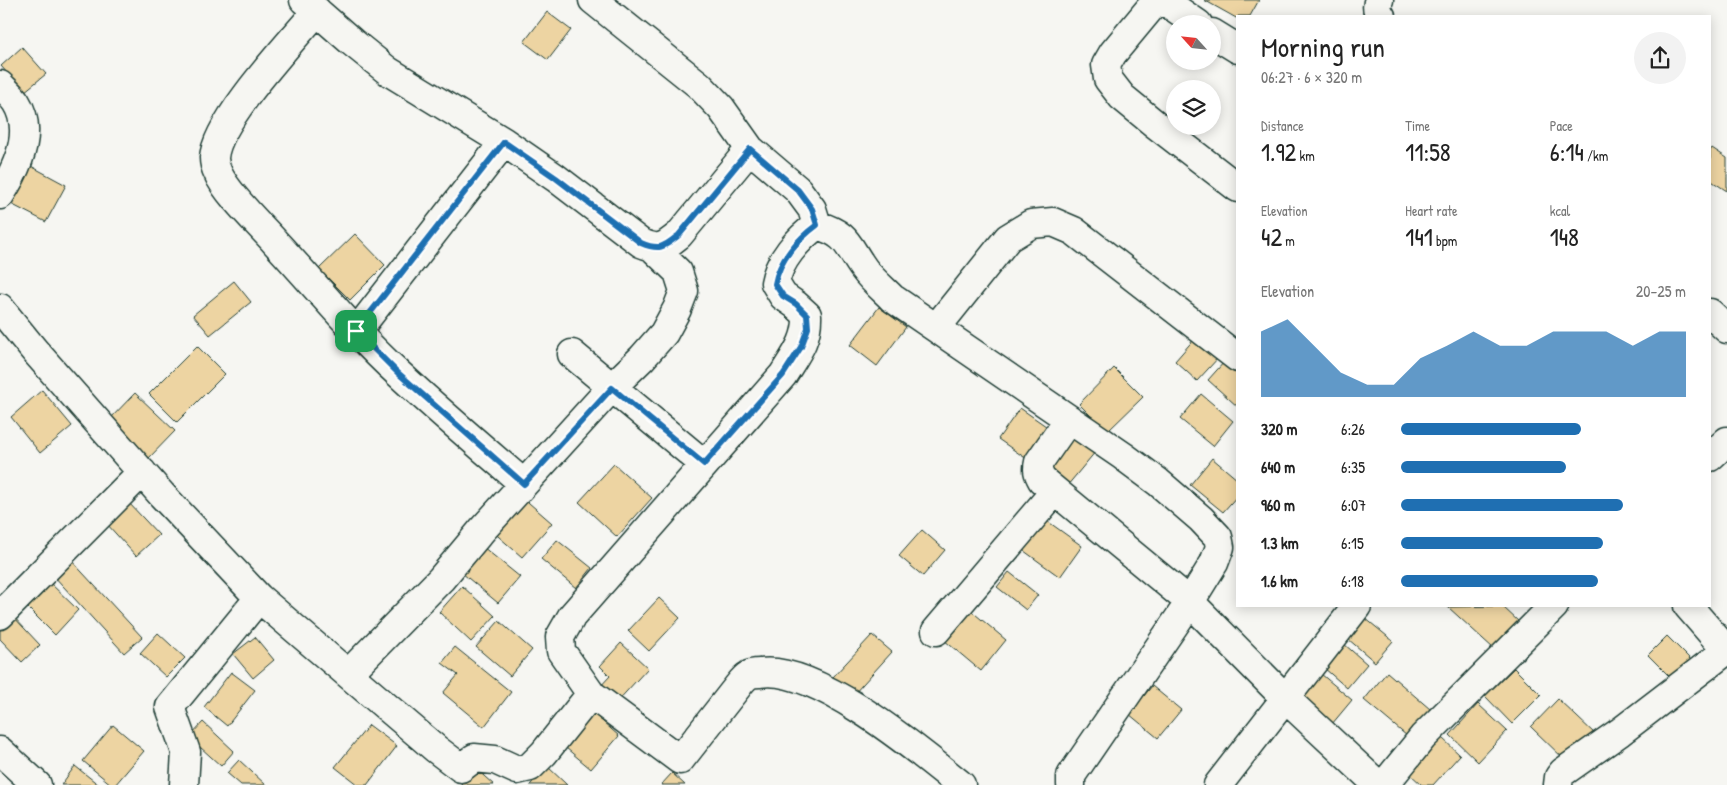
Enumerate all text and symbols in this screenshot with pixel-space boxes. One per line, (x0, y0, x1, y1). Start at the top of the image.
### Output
north arrow (1166, 15, 1221, 70)
map controls (1166, 15, 1221, 135)
text: Morning run (1261, 28, 1385, 66)
button: share (1634, 32, 1686, 84)
text: 06:27 · 6 × 320 m (1261, 66, 1362, 88)
button: layers (1166, 80, 1221, 135)
text: Distance (1261, 116, 1304, 135)
text: Time (1405, 116, 1430, 135)
text: Pace (1550, 116, 1573, 135)
text: 1.92 (1261, 135, 1296, 169)
text: 11:58 (1405, 135, 1451, 169)
text: 6:14 (1550, 135, 1584, 169)
text: km (1296, 146, 1315, 165)
text: /km (1584, 146, 1608, 165)
text: Elevation (1261, 201, 1308, 220)
text: Heart rate (1405, 201, 1458, 220)
text: kcal (1550, 201, 1570, 220)
text: 42 (1261, 220, 1282, 254)
text: 141 (1405, 220, 1433, 254)
text: 148 (1550, 220, 1579, 254)
text: m (1282, 231, 1295, 250)
text: bpm (1433, 231, 1457, 250)
text: Elevation (1261, 280, 1314, 302)
text: 20–25 m (1636, 280, 1686, 302)
pin (335, 310, 377, 352)
icon: arrive (342, 317, 370, 345)
text: 320 m (1261, 418, 1297, 440)
text: 6:26 (1341, 418, 1365, 440)
text: 640 m (1261, 456, 1295, 478)
text: 6:35 (1341, 456, 1365, 478)
text: 960 m (1261, 494, 1295, 516)
text: 6:07 (1341, 494, 1366, 516)
text: 1.3 km (1261, 532, 1299, 554)
text: 6:15 (1341, 532, 1364, 554)
text: 1.6 km (1261, 570, 1298, 592)
text: 6:18 (1341, 570, 1364, 592)

